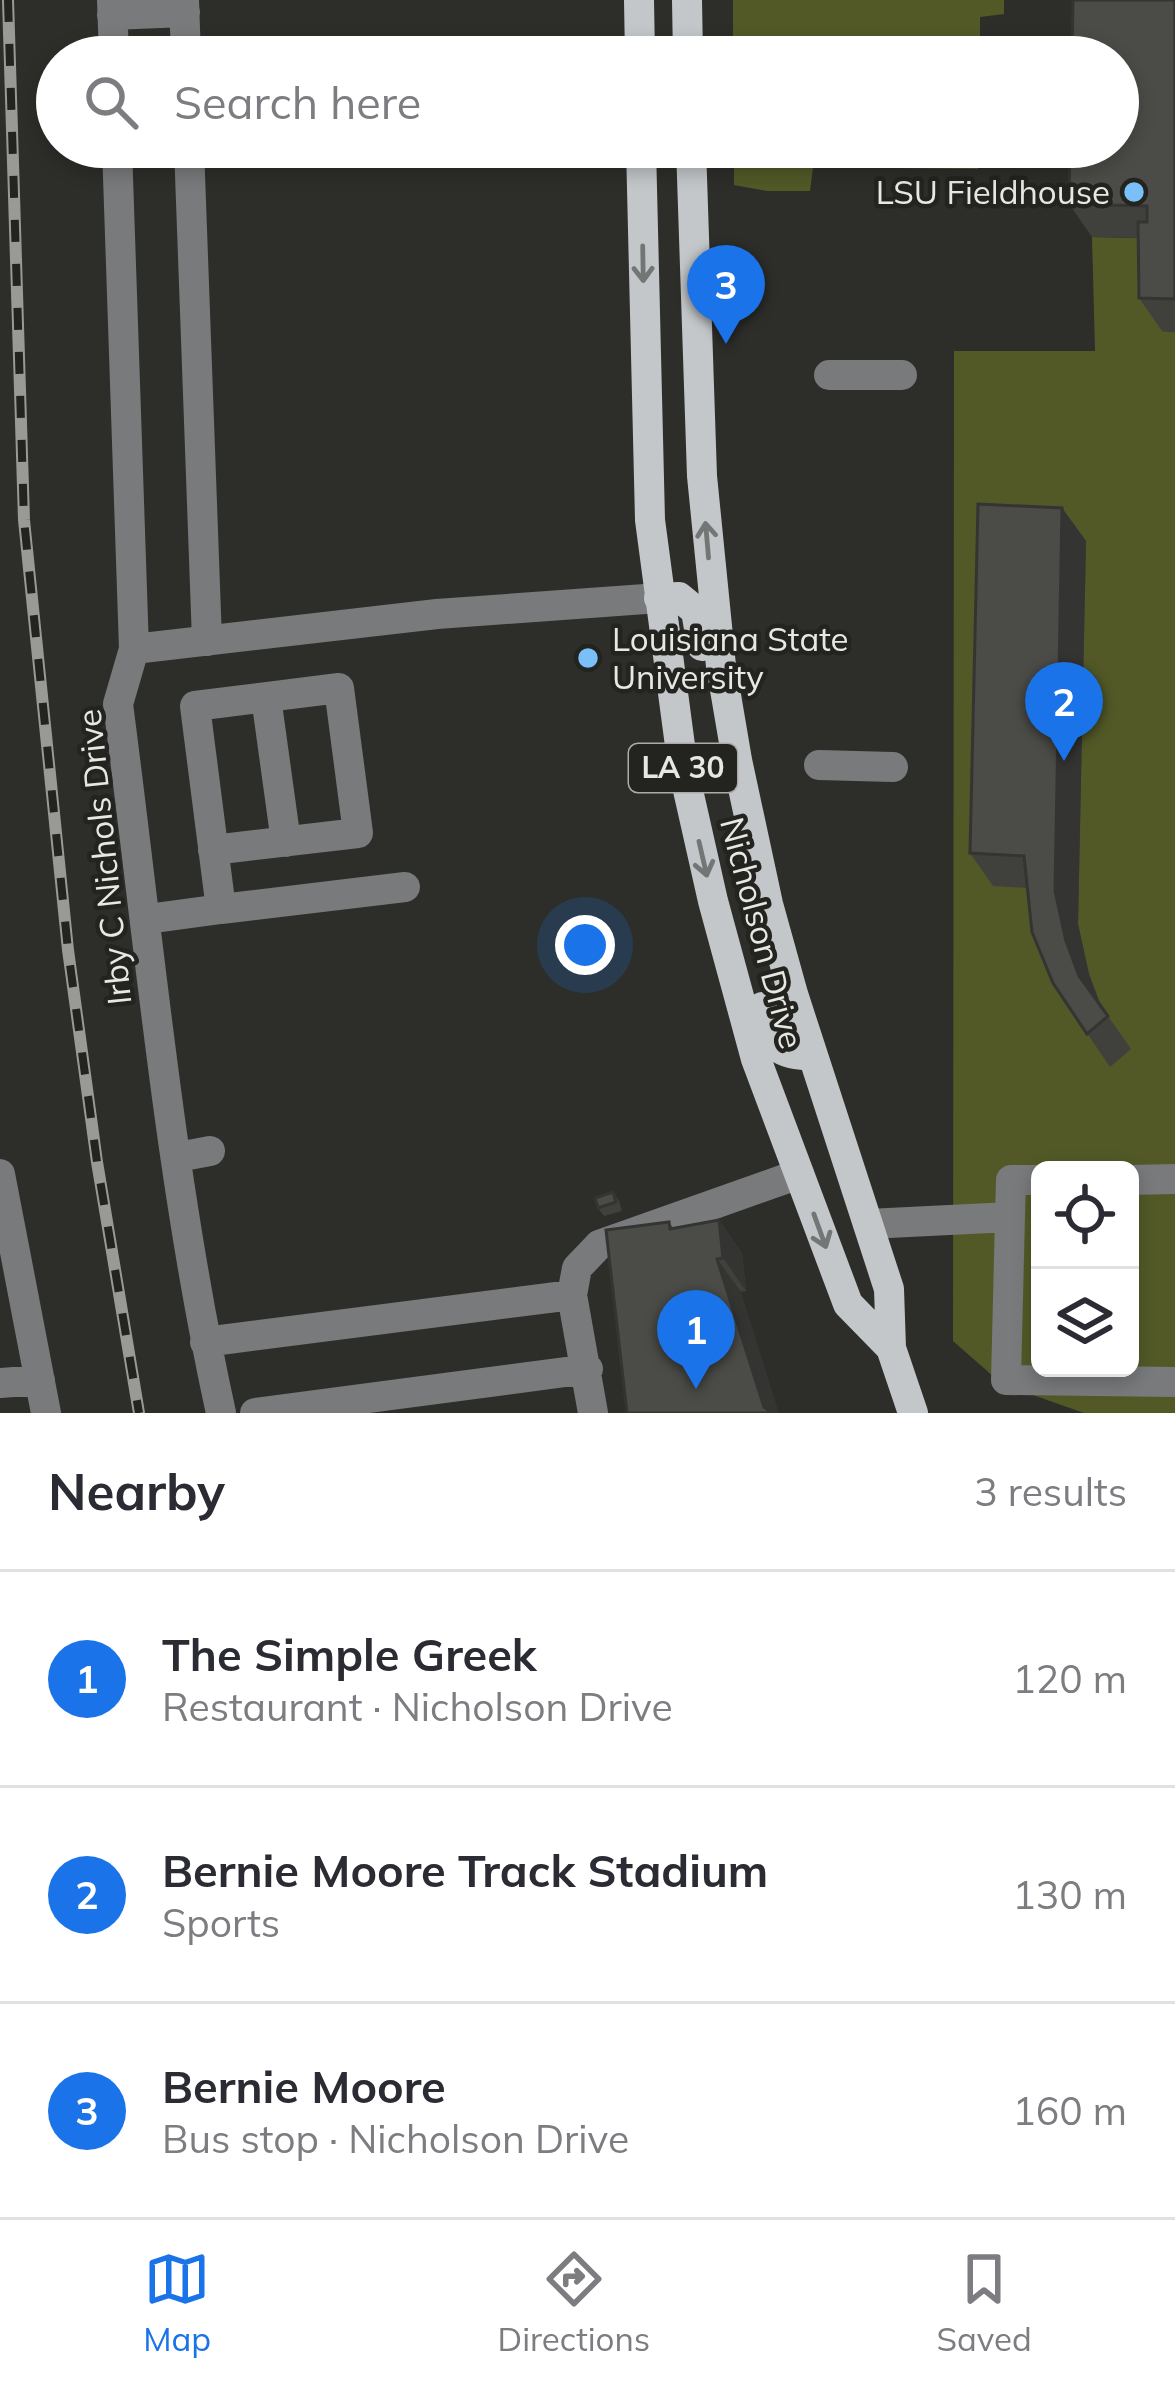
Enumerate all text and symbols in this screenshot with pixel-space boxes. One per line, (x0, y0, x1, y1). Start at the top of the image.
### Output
search box (36, 36, 1139, 168)
icon: search (78, 69, 144, 135)
text: Search here (174, 74, 421, 130)
place label: LSU Fieldhouse (876, 171, 1110, 212)
marker: LSU Fieldhouse (1121, 179, 1147, 205)
one-way arrow (631, 244, 654, 283)
pin: 3 (687, 245, 765, 344)
one-way arrow (695, 521, 718, 560)
place label: Louisiana State University (612, 618, 849, 697)
marker: Louisiana State University (575, 645, 601, 671)
pin: 2 (1025, 662, 1103, 761)
street label: Irby C Nichols Drive (68, 707, 139, 1007)
road number: LA 30 (629, 744, 737, 792)
street label: Nicholson Drive (712, 813, 813, 1053)
one-way arrow (693, 840, 715, 878)
your location (555, 915, 615, 975)
map controls (1031, 1161, 1139, 1377)
button: locate (1031, 1161, 1139, 1269)
one-way arrow (811, 1211, 833, 1248)
button: layers (1031, 1269, 1139, 1377)
pin: 1 (657, 1290, 735, 1389)
text: Nearby (48, 1459, 225, 1523)
text: 3 results (974, 1467, 1127, 1516)
text: The Simple Greek (162, 1626, 537, 1682)
text: 1 (75, 1654, 99, 1703)
text: 120 m (1012, 1654, 1127, 1703)
text: Restaurant · Nicholson Drive (162, 1682, 673, 1731)
text: Bernie Moore Track Stadium (162, 1842, 768, 1898)
text: 2 (75, 1870, 99, 1919)
text: 130 m (1012, 1870, 1127, 1919)
text: Sports (162, 1898, 280, 1947)
text: Bernie Moore (162, 2058, 446, 2114)
text: 3 (75, 2086, 99, 2135)
text: 160 m (1012, 2086, 1127, 2135)
text: Bus stop · Nicholson Drive (162, 2114, 629, 2163)
tab: Map (143, 2246, 211, 2359)
tab: Directions (498, 2246, 650, 2359)
tab: Saved (937, 2246, 1032, 2359)

